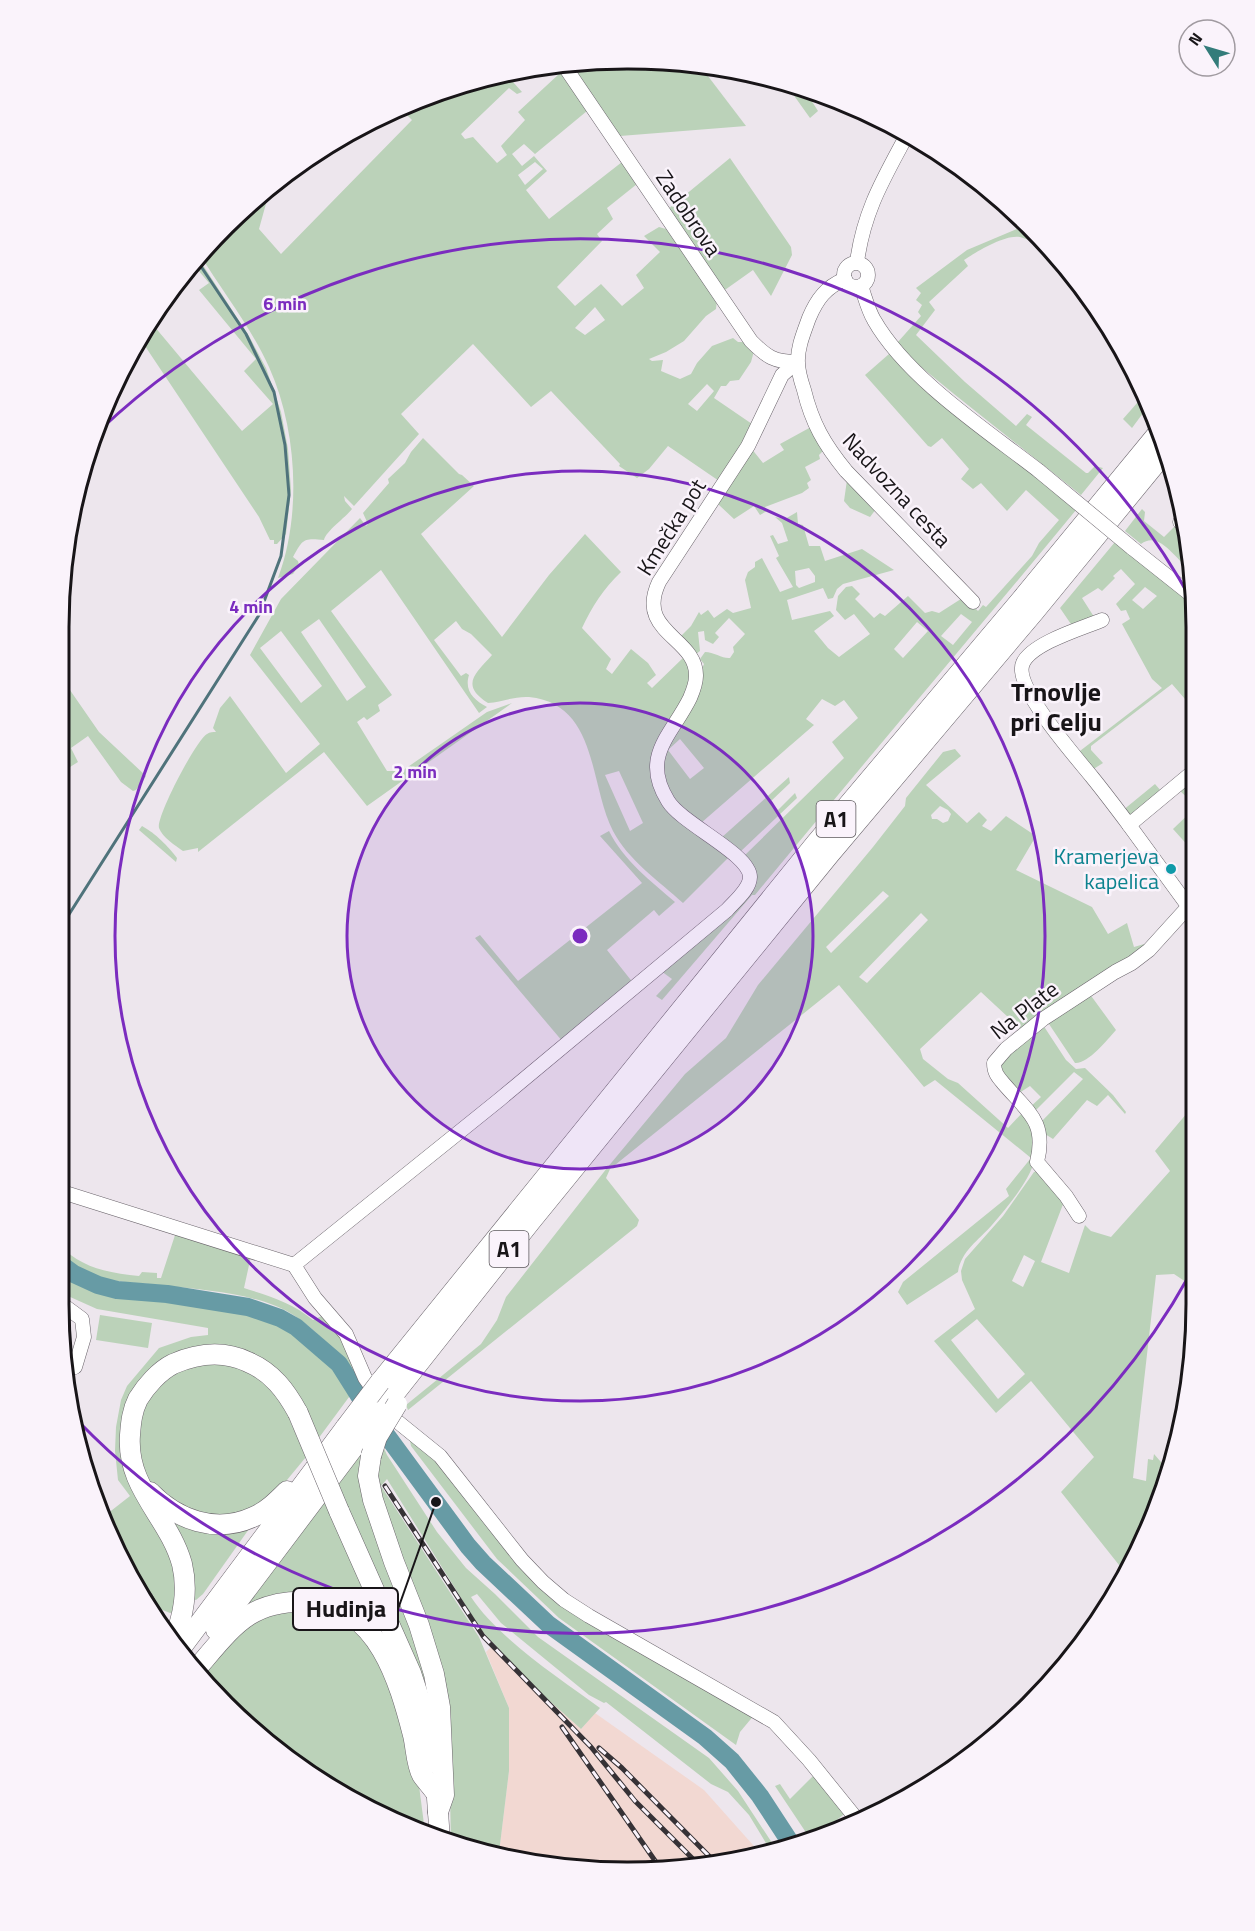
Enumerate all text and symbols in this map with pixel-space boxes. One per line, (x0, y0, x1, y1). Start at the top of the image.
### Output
north arrow (1177, 18, 1237, 78)
text: N (1182, 27, 1208, 51)
street label: Zadobrova (648, 163, 730, 263)
text: 6 min (263, 290, 307, 317)
street label: Nadvozna cesta (835, 425, 959, 555)
street label: Kmečka pot (628, 472, 714, 582)
text: 4 min (229, 593, 273, 620)
district label: Trnovlje pri Celju (1010, 672, 1102, 741)
text: 2 min (393, 758, 437, 785)
road number: A1 (816, 801, 856, 837)
place label: Kramerjeva kapelica (1054, 839, 1159, 898)
marker: Kramerjeva kapelica (1164, 862, 1178, 876)
centre of rings (570, 926, 590, 946)
street label: Na Plate (983, 972, 1065, 1048)
road number: A1 (490, 1231, 528, 1267)
callout: Hudinja (293, 1588, 398, 1630)
text: Hudinja (306, 1590, 386, 1626)

